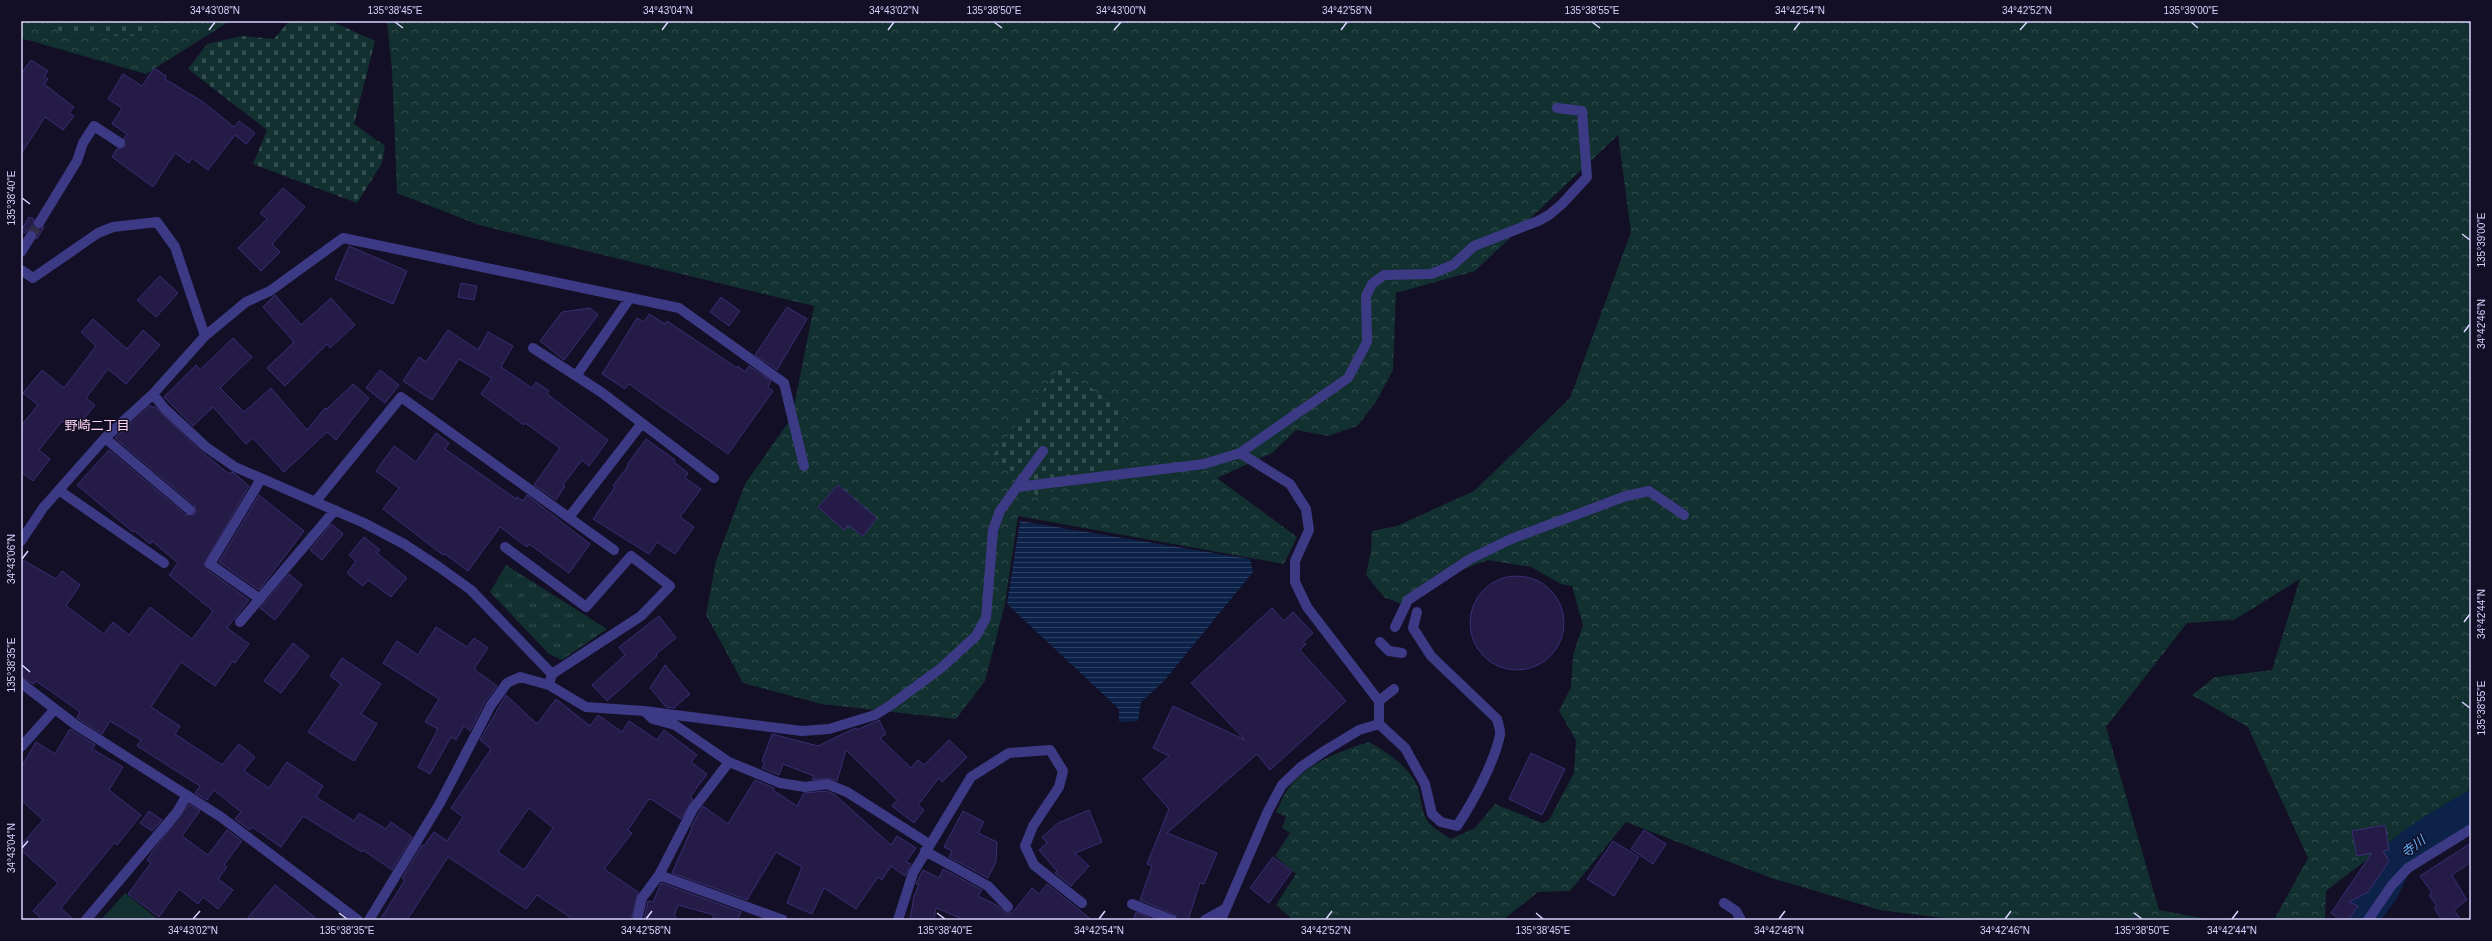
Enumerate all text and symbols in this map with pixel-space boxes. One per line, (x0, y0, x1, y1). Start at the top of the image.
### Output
text: 34°43'08"N (190, 5, 240, 16)
text: 135°38'45"E (367, 5, 423, 16)
text: 34°43'04"N (643, 5, 693, 16)
text: 34°43'02"N (869, 5, 919, 16)
text: 135°38'50"E (966, 5, 1022, 16)
text: 34°43'00"N (1096, 5, 1146, 16)
text: 34°42'58"N (1322, 5, 1372, 16)
text: 135°38'55"E (1564, 5, 1620, 16)
text: 34°42'54"N (1775, 5, 1825, 16)
text: 34°42'52"N (2002, 5, 2052, 16)
text: 135°39'00"E (2163, 5, 2219, 16)
text: 135°38'40"E (6, 170, 17, 226)
text: 135°39'00"E (2476, 212, 2487, 268)
text: 34°42'46"N (2476, 299, 2487, 349)
district label: 野崎二丁目 (64, 418, 130, 433)
text: 34°43'06"N (6, 534, 17, 584)
text: 34°42'44"N (2476, 589, 2487, 639)
text: 135°38'35"E (6, 637, 17, 693)
text: 135°38'55"E (2476, 680, 2487, 736)
text: 34°43'04"N (6, 823, 17, 873)
water label: 寺川 (2398, 831, 2430, 860)
text: 34°43'02"N (168, 925, 218, 936)
text: 135°38'35"E (319, 925, 375, 936)
text: 34°42'58"N (621, 925, 671, 936)
text: 135°38'40"E (917, 925, 973, 936)
text: 34°42'54"N (1074, 925, 1124, 936)
text: 34°42'52"N (1301, 925, 1351, 936)
text: 135°38'45"E (1515, 925, 1571, 936)
text: 34°42'48"N (1754, 925, 1804, 936)
text: 34°42'46"N (1980, 925, 2030, 936)
text: 135°38'50"E (2114, 925, 2170, 936)
text: 34°42'44"N (2207, 925, 2257, 936)

